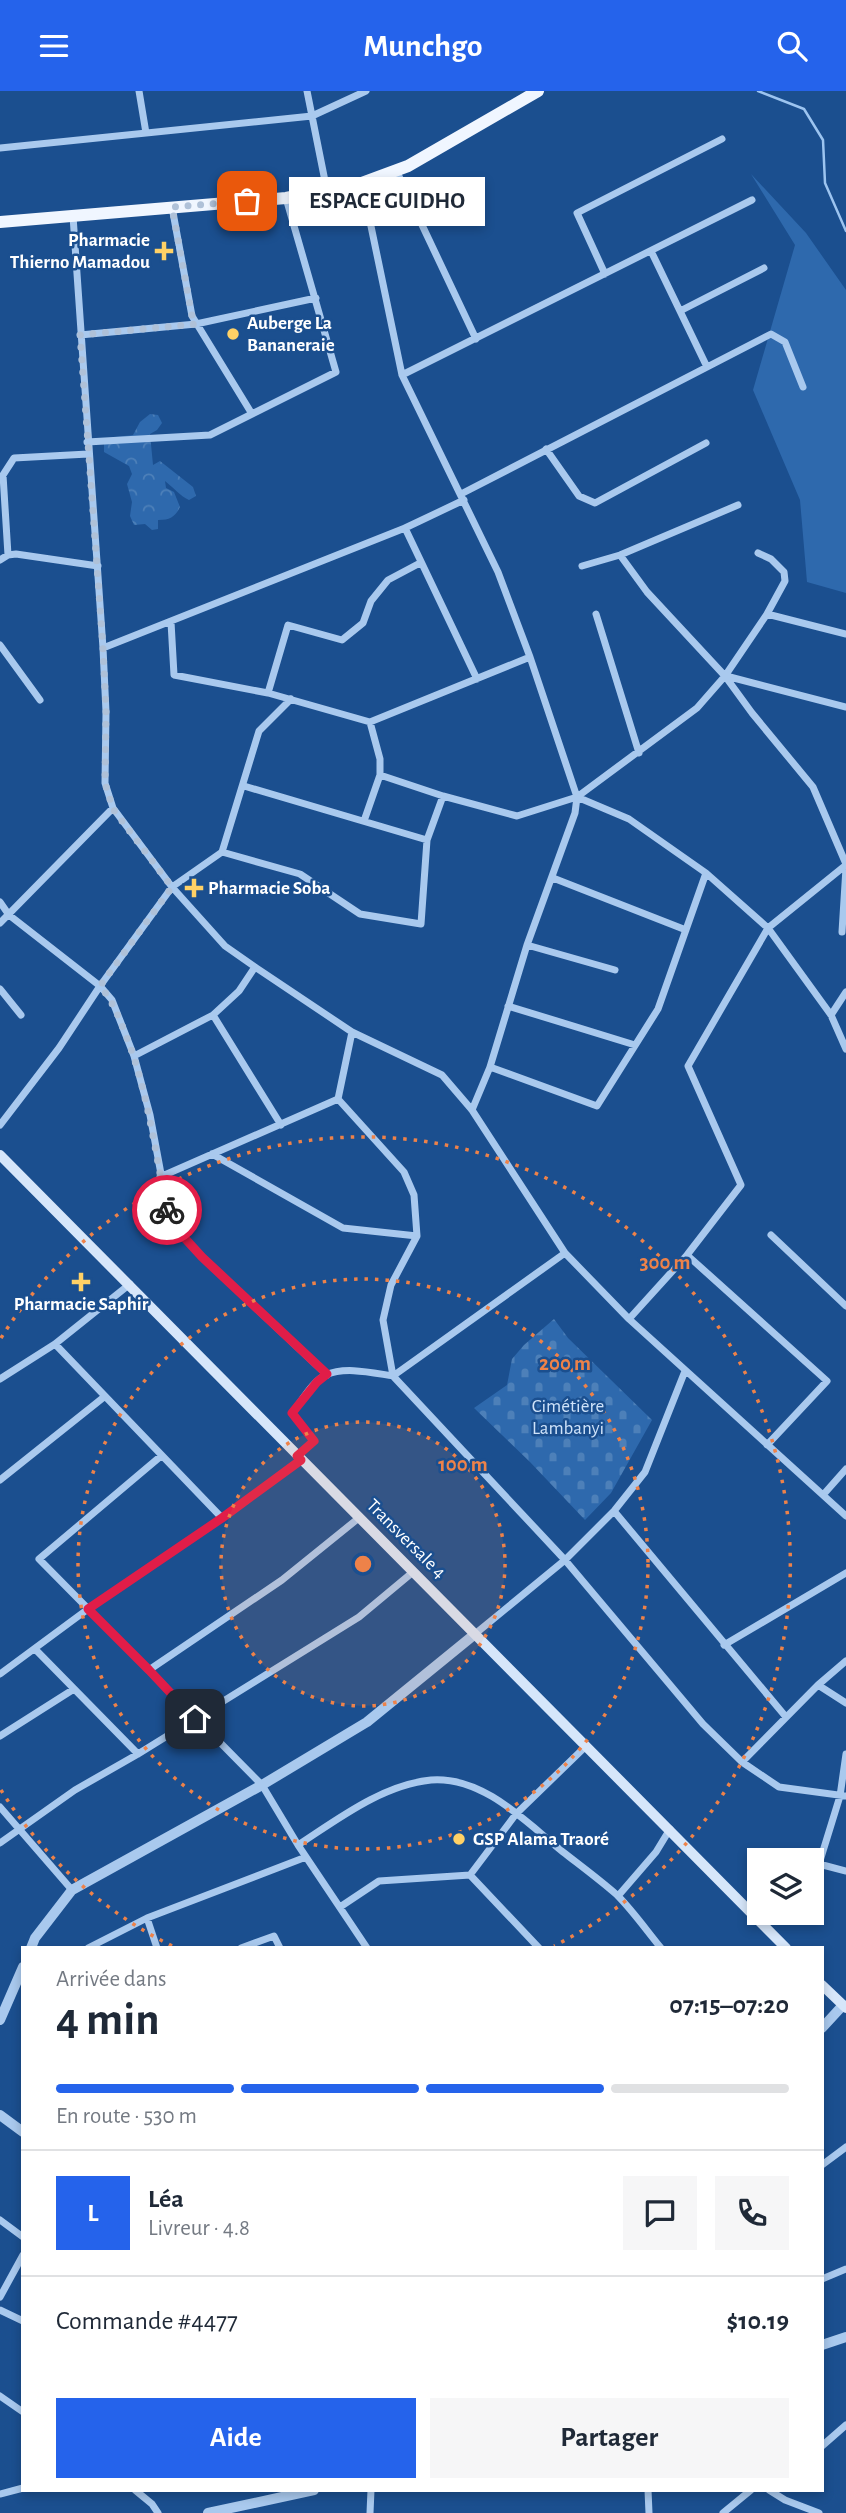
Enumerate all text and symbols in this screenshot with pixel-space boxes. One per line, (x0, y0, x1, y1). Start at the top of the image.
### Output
icon: menu (35, 27, 73, 65)
icon: search (773, 27, 811, 65)
text: Munchgo (363, 30, 483, 62)
pin (217, 171, 277, 231)
callout: ESPACE GUIDHO (289, 177, 485, 225)
icon: bag (228, 182, 266, 220)
text: ESPACE GUIDHO (309, 190, 465, 213)
place label: Pharmacie Thierno Mamadou (10, 231, 150, 272)
marker: Pharmacie Thierno Mamadou (156, 243, 172, 259)
place label: Auberge La Bananeraie (247, 314, 335, 355)
marker: Auberge La Bananeraie (225, 326, 241, 342)
place label: Pharmacie Soba (208, 879, 330, 898)
marker: Pharmacie Soba (186, 880, 202, 896)
courier (132, 1175, 202, 1245)
icon: bike (148, 1191, 186, 1229)
text: 300 m (639, 1252, 691, 1273)
marker: Pharmacie Saphir (73, 1274, 89, 1290)
place label: Pharmacie Saphir (14, 1295, 149, 1314)
text: 200 m (539, 1353, 591, 1374)
park label: Cimétière Lambanyi (532, 1397, 604, 1438)
text: 100 m (438, 1454, 488, 1475)
street label: Transversale 4 (363, 1496, 449, 1582)
centre of rings (351, 1552, 375, 1576)
pin (165, 1689, 225, 1749)
icon: home (176, 1700, 214, 1738)
place label: GSP Alama Traoré (473, 1830, 609, 1849)
marker: GSP Alama Traoré (451, 1831, 467, 1847)
map controls (747, 1848, 824, 1925)
button: layers (747, 1848, 824, 1925)
text: Arrivée dans (56, 1968, 167, 1991)
text: 07:15–07:20 (669, 1992, 789, 2018)
text: 4 min (56, 1997, 160, 2043)
text: En route · 530 m (56, 2105, 197, 2128)
button: chat (623, 2176, 697, 2250)
button: phone (715, 2176, 789, 2250)
text: Léa (148, 2186, 184, 2212)
text: L (87, 2200, 99, 2226)
text: Livreur · 4.8 (148, 2217, 250, 2240)
text: Commande #4477 (56, 2308, 238, 2334)
text: $10.19 (727, 2308, 789, 2334)
button: Aide (56, 2398, 416, 2478)
button: Partager (430, 2398, 789, 2478)

